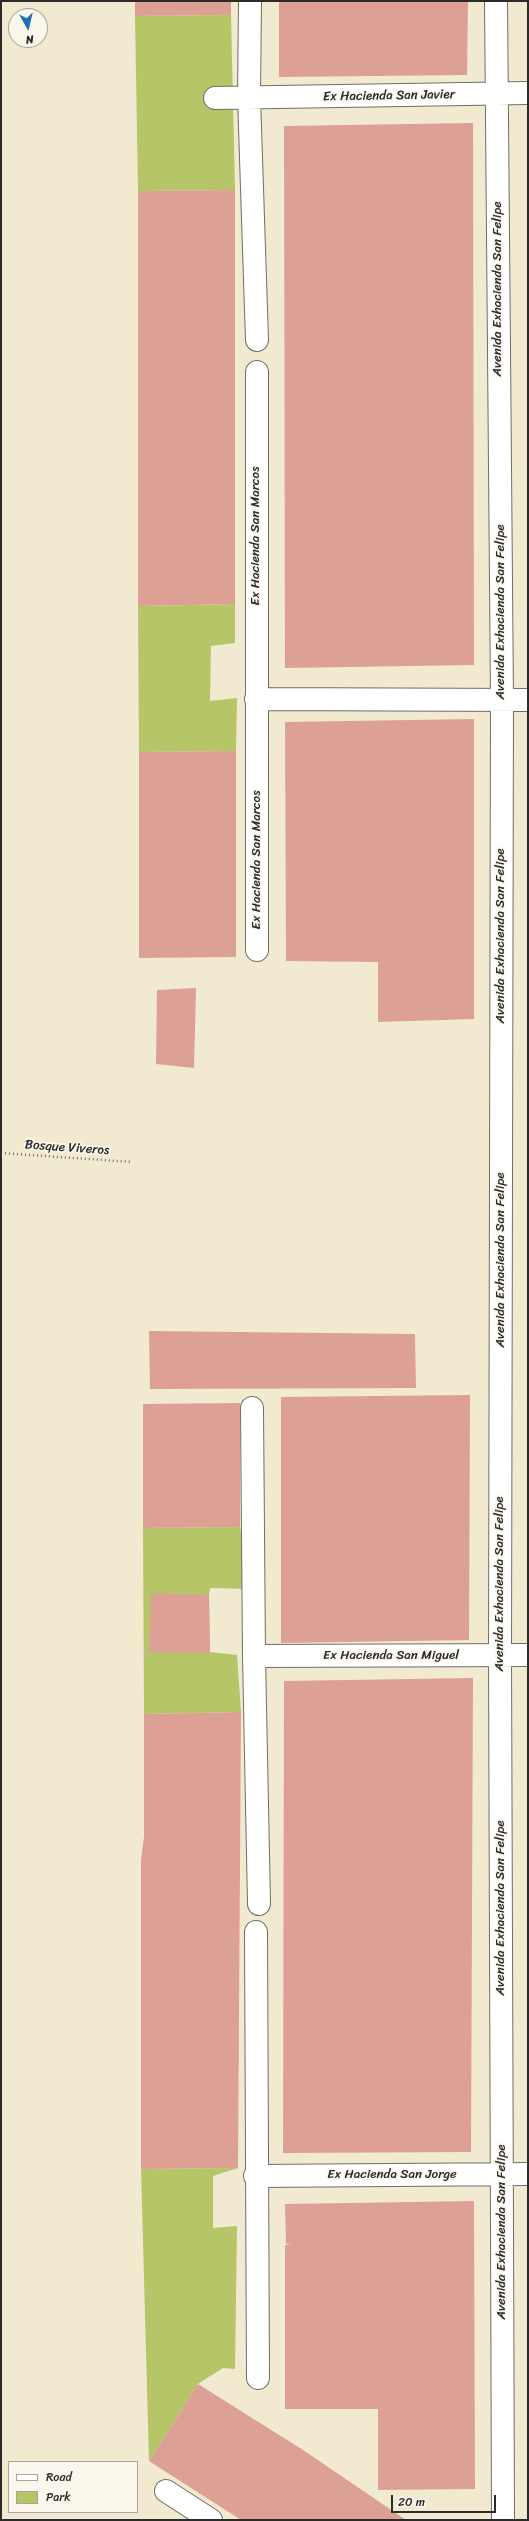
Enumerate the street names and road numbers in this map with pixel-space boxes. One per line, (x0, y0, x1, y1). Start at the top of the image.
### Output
street label: Ex Hacienda San Javier (323, 87, 455, 105)
street label: Avenida Exhacienda San Felipe (490, 201, 506, 377)
street label: Ex Hacienda San Marcos (248, 466, 264, 606)
street label: Avenida Exhacienda San Felipe (493, 524, 509, 700)
street label: Ex Hacienda San Marcos (249, 790, 265, 930)
street label: Avenida Exhacienda San Felipe (493, 848, 509, 1024)
street label: Bosque Viveros (24, 1137, 110, 1159)
street label: Avenida Exhacienda San Felipe (493, 1172, 509, 1348)
street label: Avenida Exhacienda San Felipe (492, 1496, 508, 1672)
street label: Ex Hacienda San Miguel (323, 1648, 459, 1664)
street label: Avenida Exhacienda San Felipe (493, 1820, 509, 1996)
street label: Avenida Exhacienda San Felipe (494, 2144, 510, 2320)
street label: Ex Hacienda San Jorge (327, 2167, 457, 2183)

